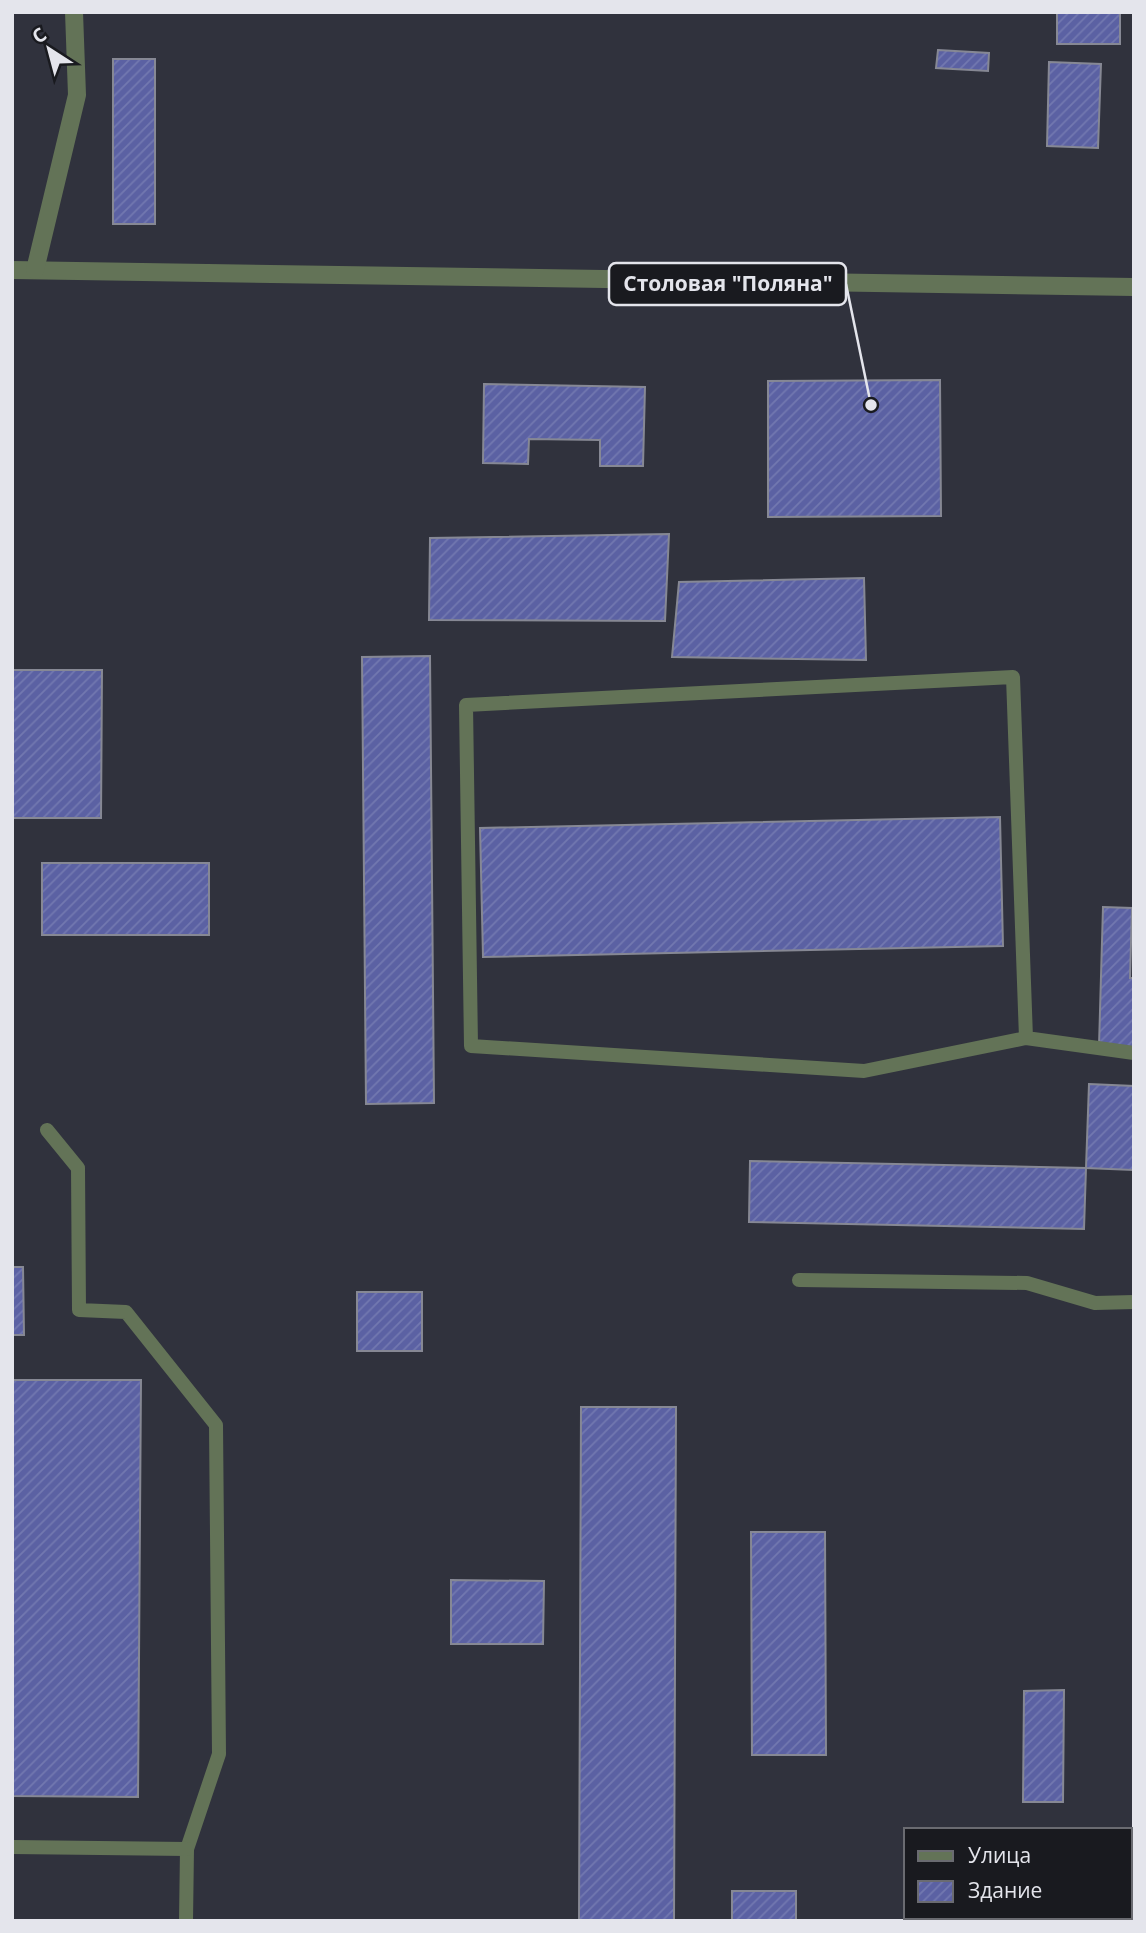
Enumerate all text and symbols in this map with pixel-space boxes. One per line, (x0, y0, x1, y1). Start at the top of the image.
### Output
north arrow (14, 14, 84, 84)
text: С (26, 21, 52, 49)
callout: Столовая "Поляна" (609, 263, 846, 305)
text: Столовая "Поляна" (623, 269, 833, 297)
legend (904, 1828, 1132, 1919)
text: Улица (968, 1841, 1031, 1869)
text: Здание (968, 1876, 1042, 1904)

